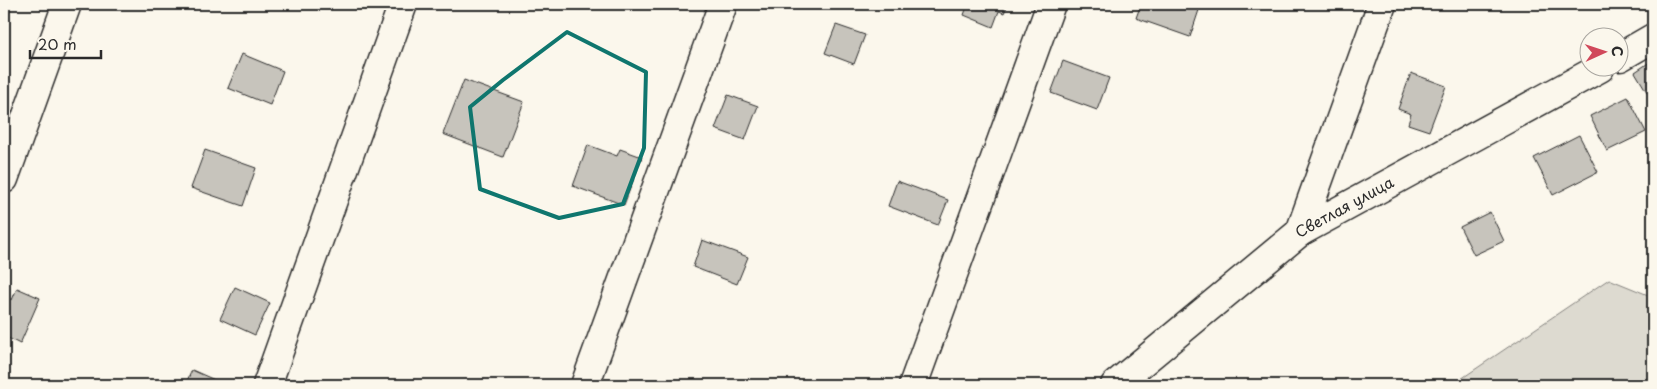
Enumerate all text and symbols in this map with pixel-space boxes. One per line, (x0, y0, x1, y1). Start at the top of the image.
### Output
scale bar (30, 28, 101, 60)
north arrow (1580, 28, 1630, 78)
text: 20 m (38, 32, 77, 55)
text: С (1607, 45, 1628, 57)
street label: Светлая улица (1290, 170, 1398, 243)

